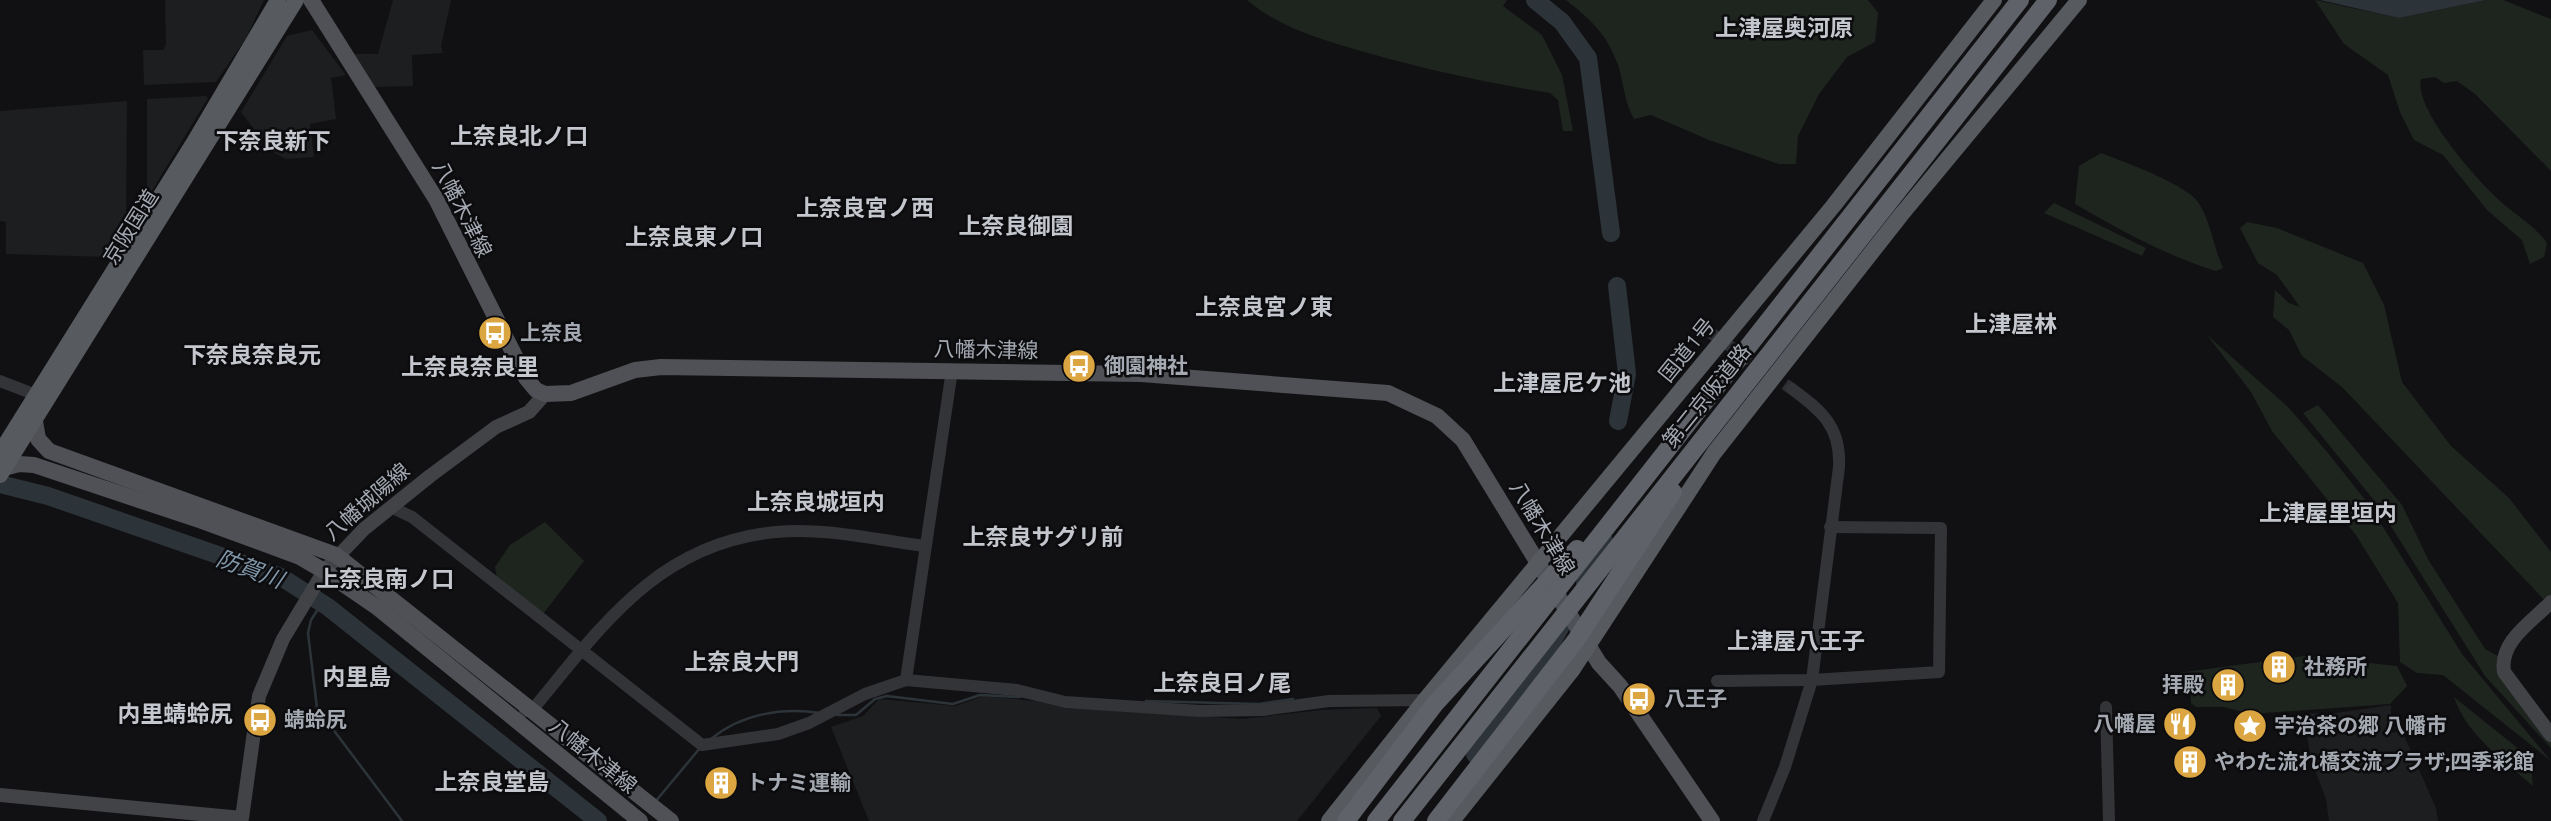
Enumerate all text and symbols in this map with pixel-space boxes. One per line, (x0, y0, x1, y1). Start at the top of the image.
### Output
district label: 上津屋奥河原 (1715, 15, 1853, 40)
district label: 上奈良北ノ口 (450, 123, 588, 148)
district label: 下奈良新下 (216, 128, 331, 153)
street label: 八幡木津線 (428, 156, 497, 261)
street label: 京阪国道 (98, 184, 163, 268)
district label: 上奈良宮ノ西 (796, 195, 934, 220)
district label: 上奈良御園 (959, 213, 1074, 238)
district label: 上奈良東ノ口 (625, 224, 763, 249)
district label: 上奈良宮ノ東 (1195, 294, 1333, 319)
district label: 上津屋林 (1965, 311, 2057, 336)
street label: 国道1号 (1653, 313, 1719, 386)
bus stop icon: 上奈良 (476, 314, 514, 352)
place label: 上奈良 (520, 320, 583, 344)
street label: 八幡木津線 (933, 336, 1039, 362)
street label: 第二京阪道路 (1657, 339, 1755, 452)
district label: 下奈良奈良元 (183, 342, 321, 367)
bus stop icon: 御園神社 (1060, 347, 1098, 385)
place label: 御園神社 (1104, 353, 1188, 377)
district label: 上奈良奈良里 (401, 354, 539, 379)
district label: 上津屋尼ケ池 (1493, 370, 1631, 395)
street label: 八幡城陽線 (319, 458, 414, 545)
street label: 八幡木津線 (1506, 476, 1580, 579)
district label: 上奈良城垣内 (747, 489, 885, 514)
district label: 上津屋里垣内 (2259, 500, 2397, 525)
district label: 上奈良サグリ前 (963, 524, 1124, 549)
water label: 防賀川 (213, 545, 290, 593)
district label: 上奈良南ノ口 (316, 566, 454, 591)
district label: 上津屋八王子 (1727, 628, 1865, 653)
building icon: 社務所 (2260, 648, 2298, 686)
district label: 上奈良大門 (685, 649, 800, 674)
place label: 社務所 (2304, 654, 2367, 678)
district label: 内里島 (323, 664, 392, 689)
building icon: 拝殿 (2209, 666, 2247, 704)
district label: 上奈良日ノ尾 (1153, 670, 1291, 695)
place label: 拝殿 (2162, 672, 2204, 696)
bus stop icon: 八王子 (1620, 680, 1658, 718)
place label: 八王子 (1664, 686, 1727, 710)
district label: 内里蜻蛉尻 (118, 701, 233, 726)
bus stop icon: 蜻蛉尻 (241, 701, 279, 739)
restaurant icon: 八幡屋 (2161, 705, 2199, 743)
place label: 蜻蛉尻 (284, 707, 347, 731)
place icon: 宇治茶の郷 八幡市 (2231, 707, 2269, 745)
place label: 八幡屋 (2093, 711, 2156, 735)
street label: 八幡木津線 (545, 713, 642, 798)
place label: 宇治茶の郷 八幡市 (2274, 713, 2447, 737)
building icon: やわた流れ橋交流プラザ;四季彩館 (2171, 743, 2209, 781)
place label: やわた流れ橋交流プラザ;四季彩館 (2214, 749, 2534, 773)
building icon: トナミ運輸 (702, 764, 740, 802)
district label: 上奈良堂島 (435, 769, 550, 794)
place label: トナミ運輸 (746, 770, 851, 794)

